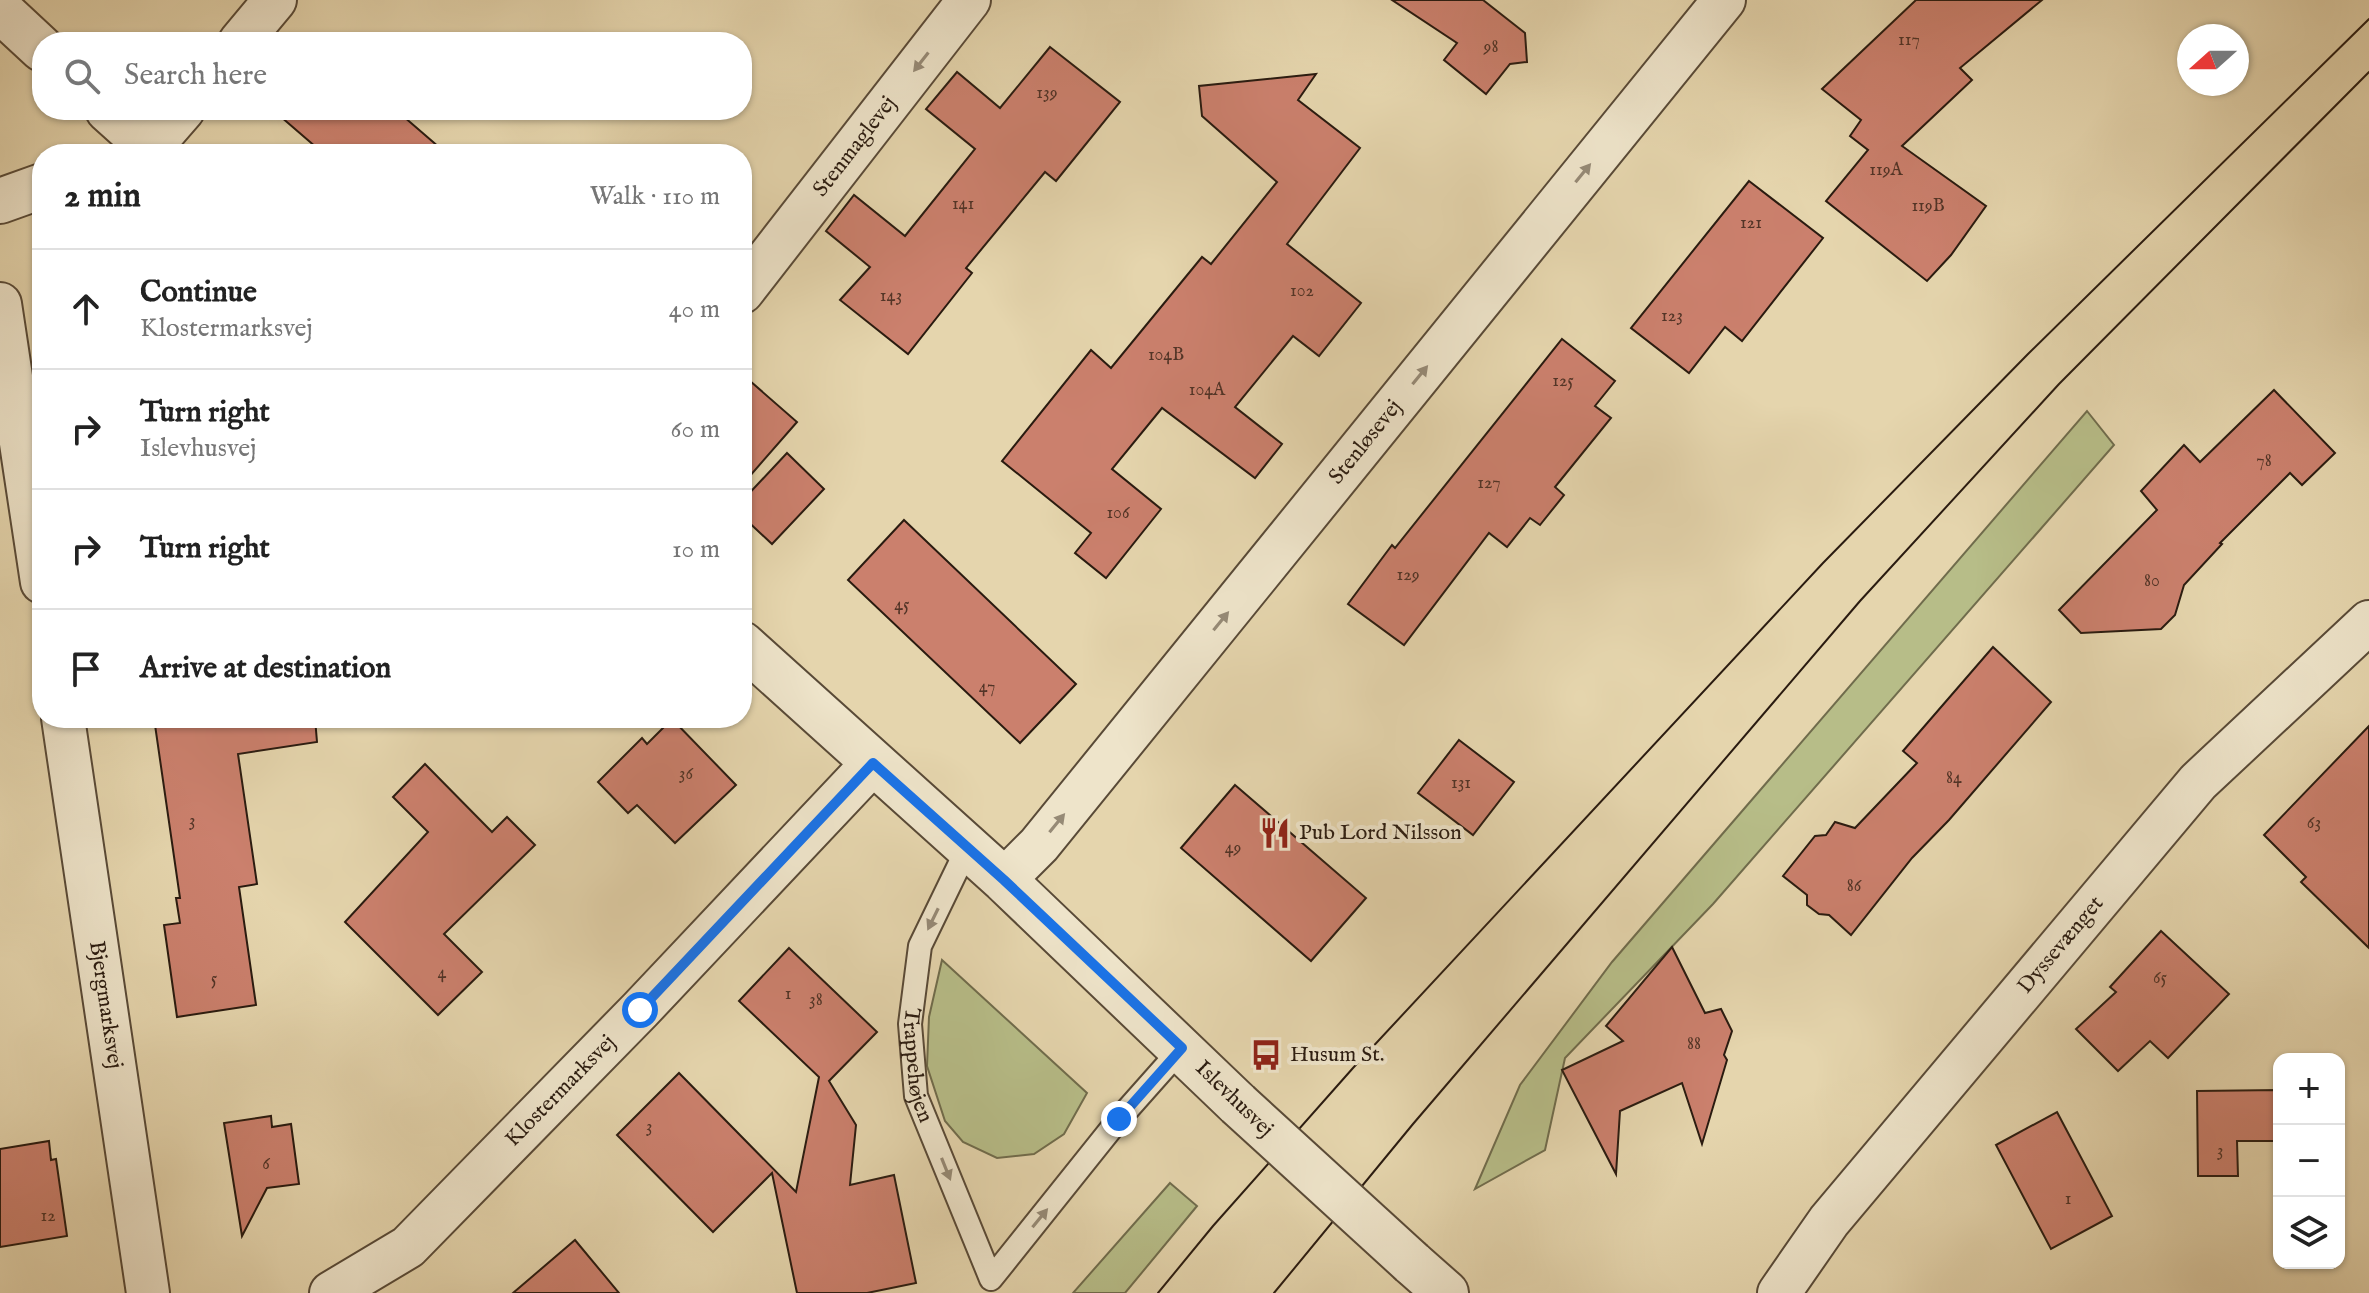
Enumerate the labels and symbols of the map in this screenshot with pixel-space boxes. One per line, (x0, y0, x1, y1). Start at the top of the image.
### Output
north arrow (2177, 24, 2249, 96)
house number: 117 (1898, 29, 1920, 52)
house number: 98 (1483, 36, 1498, 59)
one-way arrow (914, 52, 930, 72)
house number: 139 (1036, 82, 1058, 105)
street label: Stenmaglevej (807, 91, 903, 203)
house number: 119A (1869, 159, 1904, 182)
one-way arrow (1575, 163, 1592, 184)
house number: 141 (952, 193, 974, 216)
house number: 119B (1911, 195, 1945, 218)
house number: 121 (1740, 212, 1762, 235)
house number: 102 (1290, 280, 1314, 303)
house number: 143 (880, 285, 902, 308)
house number: 123 (1661, 305, 1683, 328)
house number: 104B (1148, 344, 1184, 367)
one-way arrow (1411, 366, 1428, 386)
house number: 125 (1552, 370, 1574, 393)
house number: 104A (1189, 379, 1226, 402)
street label: Stenløsevej (1323, 394, 1408, 490)
house number: 78 (2256, 450, 2272, 473)
house number: 127 (1477, 472, 1501, 495)
house number: 106 (1106, 502, 1130, 525)
house number: 129 (1396, 564, 1420, 587)
house number: 80 (2144, 570, 2160, 593)
house number: 45 (894, 594, 910, 617)
one-way arrow (1212, 611, 1229, 631)
house number: 47 (979, 676, 995, 699)
house number: 36 (679, 763, 694, 786)
house number: 84 (1946, 767, 1962, 790)
house number: 131 (1451, 772, 1471, 795)
house number: 3 (189, 810, 195, 833)
house number: 63 (2307, 812, 2321, 835)
one-way arrow (1048, 813, 1065, 833)
restaurant icon: Pub Lord Nilsson (1258, 816, 1292, 850)
place label: Pub Lord Nilsson (1299, 819, 1462, 847)
house number: 49 (1225, 837, 1241, 860)
house number: 86 (1847, 875, 1862, 898)
street label: Dyssevænget (2012, 890, 2110, 1000)
one-way arrow (926, 907, 940, 930)
street label: Bjergmarksvej (82, 939, 129, 1071)
house number: 4 (438, 962, 447, 985)
house number: 65 (2153, 967, 2168, 990)
house number: 5 (211, 968, 218, 991)
house number: 1 (785, 983, 791, 1006)
house number: 38 (809, 989, 823, 1012)
route start (622, 992, 658, 1028)
street label: Trappehøjen (896, 1006, 939, 1127)
street label: Klostermarksvej (500, 1029, 622, 1153)
house number: 88 (1687, 1033, 1701, 1056)
bus stop icon: Husum St. (1249, 1038, 1283, 1072)
place label: Husum St. (1290, 1041, 1385, 1069)
street label: Islevhusvej (1189, 1055, 1279, 1143)
route end (1101, 1101, 1137, 1137)
house number: 3 (646, 1116, 652, 1139)
house number: 3 (2217, 1140, 2223, 1163)
house number: 6 (262, 1153, 270, 1176)
one-way arrow (940, 1157, 953, 1181)
house number: 1 (2065, 1188, 2071, 1211)
house number: 12 (40, 1205, 56, 1228)
one-way arrow (1031, 1208, 1047, 1228)

